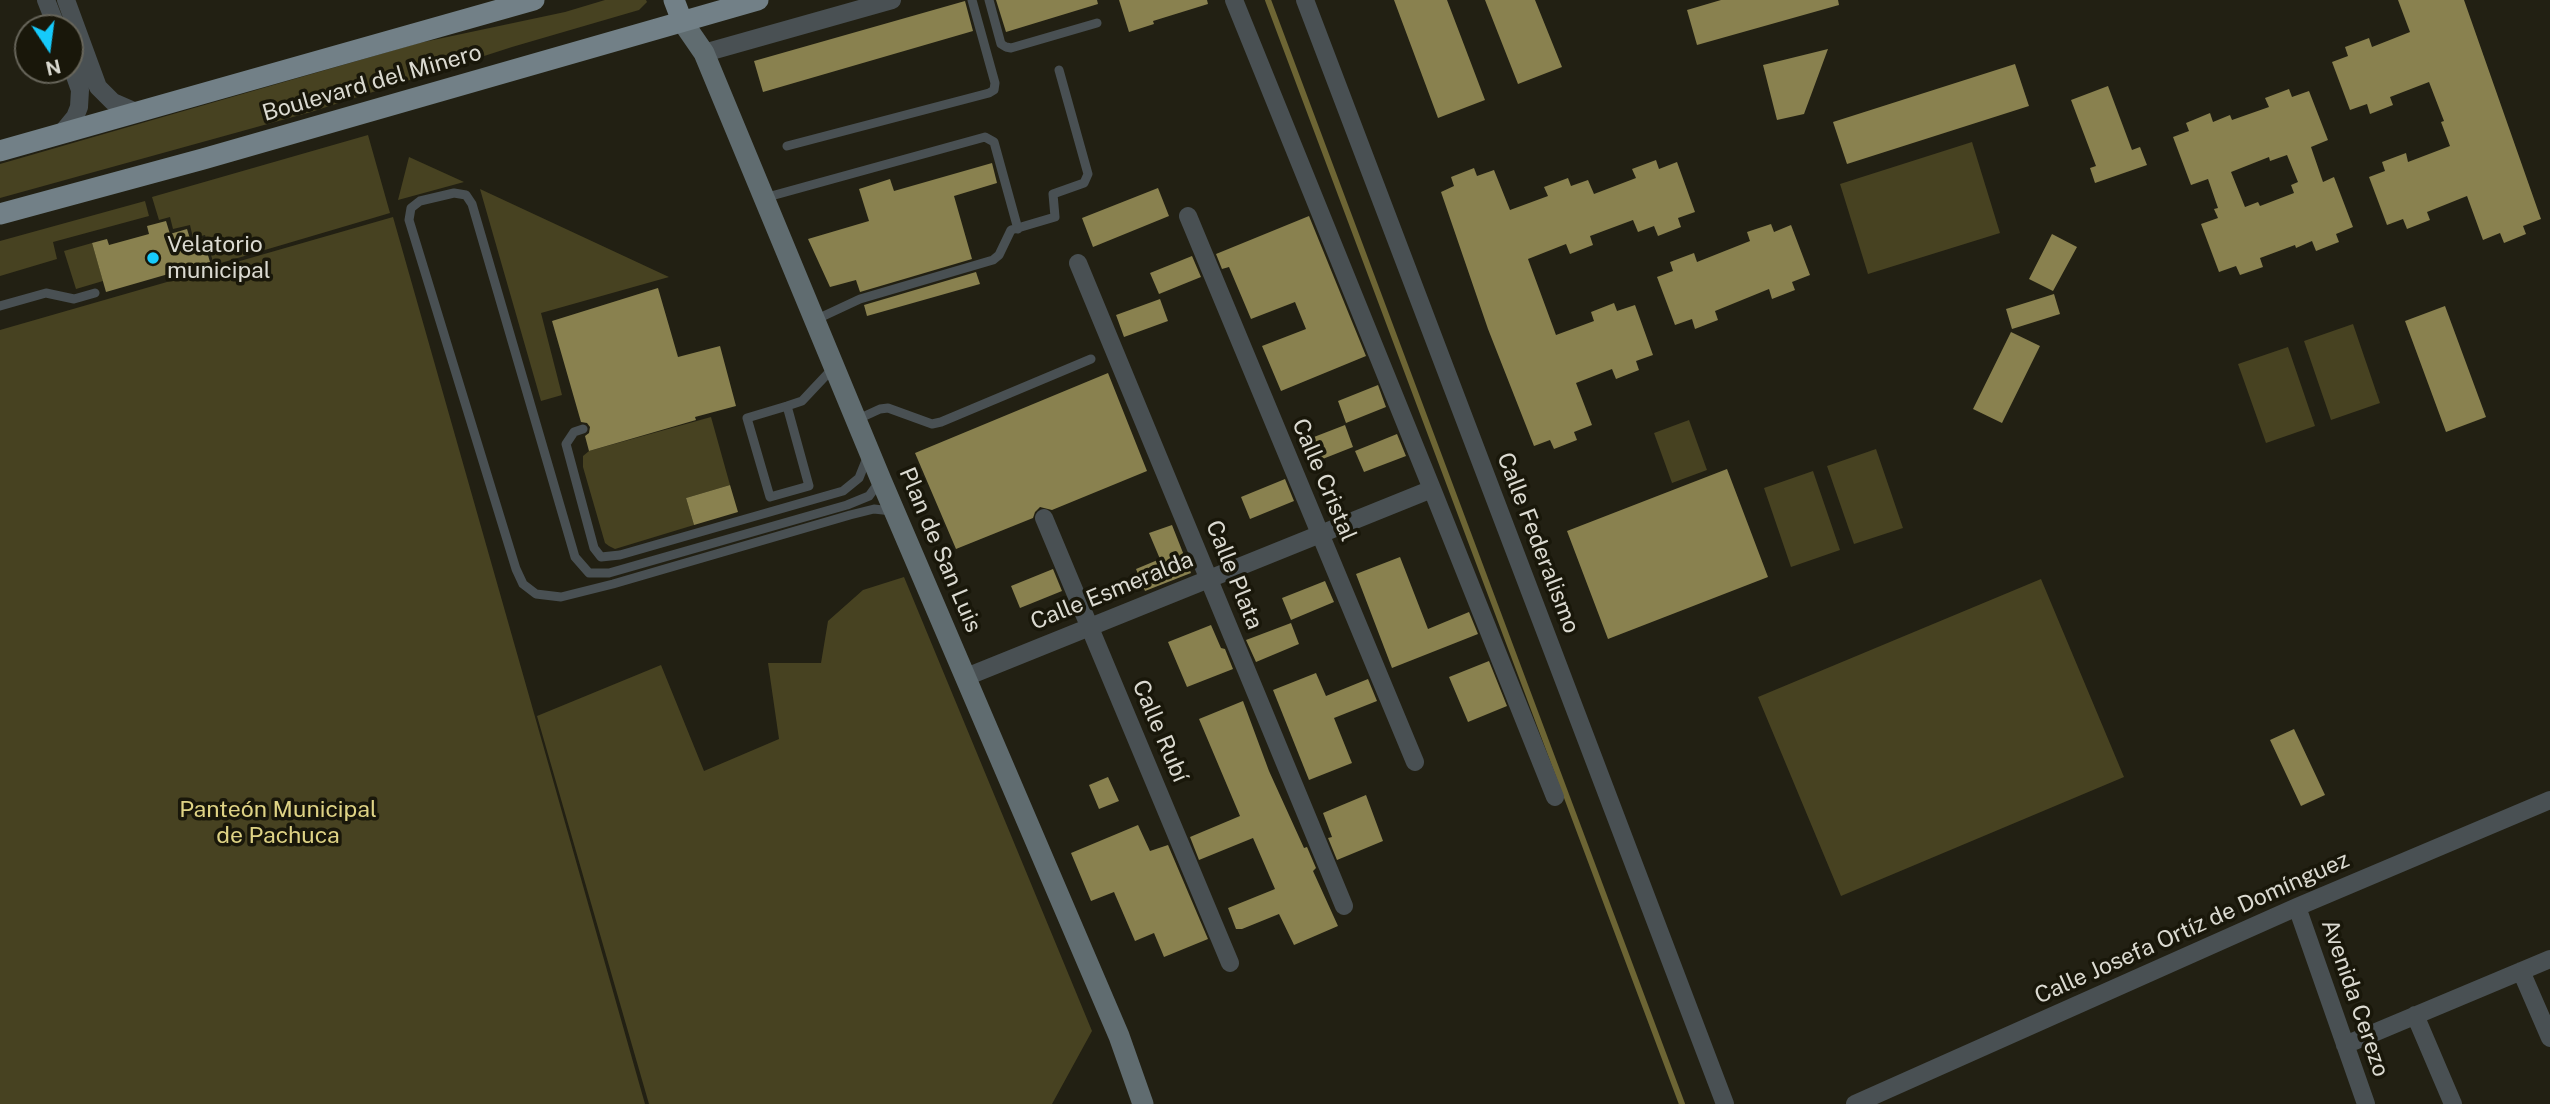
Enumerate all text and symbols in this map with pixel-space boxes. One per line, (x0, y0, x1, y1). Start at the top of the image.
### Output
north arrow (14, 14, 84, 84)
street label: Boulevard del Minero (259, 38, 485, 128)
text: N (44, 55, 63, 80)
place label: Velatorio municipal (167, 231, 271, 285)
marker: Velatorio municipal (145, 250, 161, 266)
street label: Calle Cristal (1286, 415, 1362, 545)
street label: Calle Federalismo (1491, 449, 1585, 637)
street label: Plan de San Luis (893, 463, 987, 637)
street label: Calle Plata (1200, 516, 1268, 634)
street label: Calle Esmeralda (1027, 546, 1197, 636)
street label: Calle Rubí (1126, 676, 1194, 786)
park label: Panteón Municipal de Pachuca (179, 796, 377, 850)
street label: Calle Josefa Ortíz de Domínguez (2030, 846, 2354, 1010)
street label: Avenida Cerezo (2315, 916, 2395, 1080)

